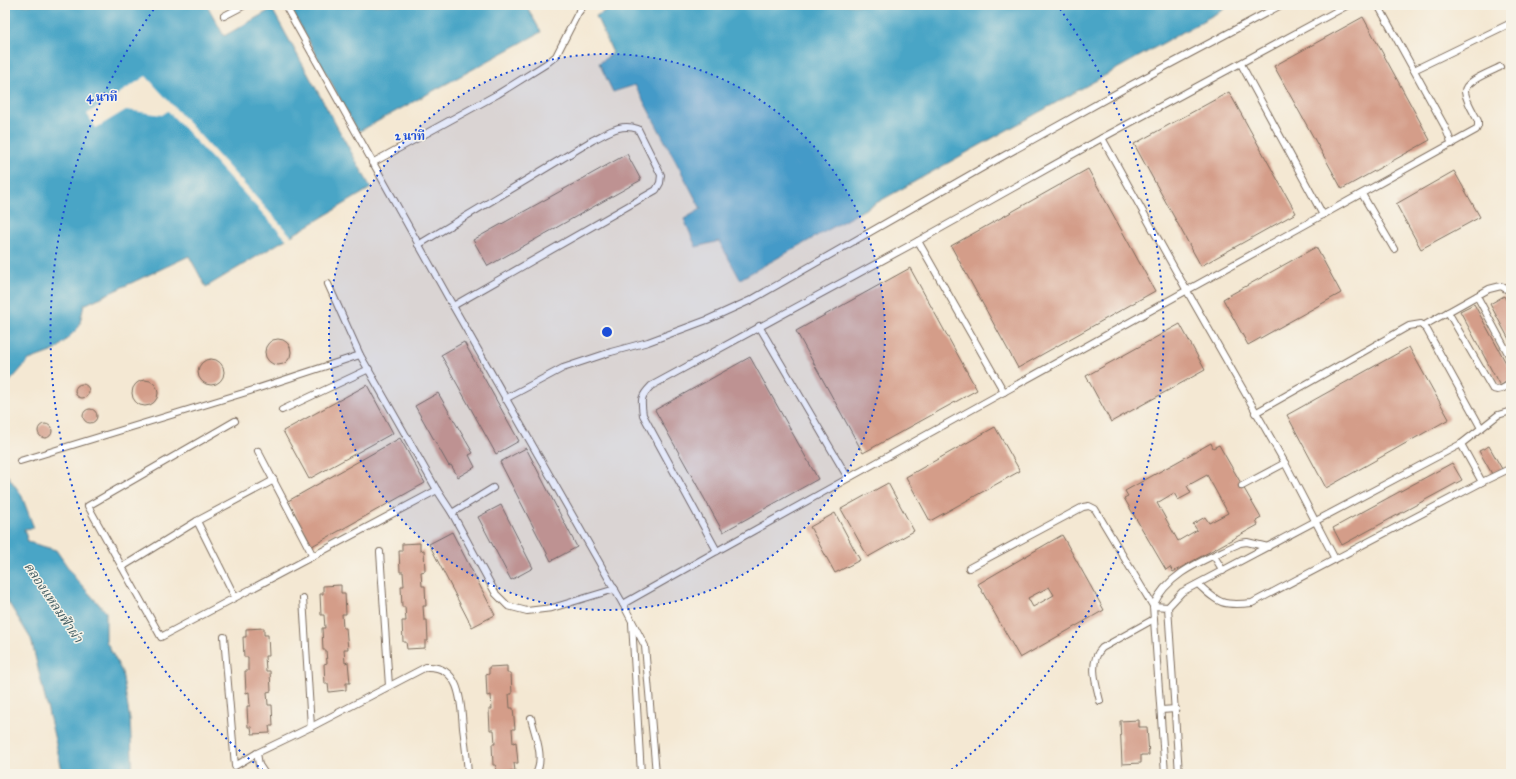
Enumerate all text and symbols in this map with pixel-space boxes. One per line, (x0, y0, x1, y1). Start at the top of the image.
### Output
text: 4 นาที (86, 90, 118, 105)
text: 2 นาที (395, 129, 425, 143)
centre of rings (600, 325, 614, 339)
water label: คลองแหลมฟ้าผ่า (20, 559, 86, 646)

